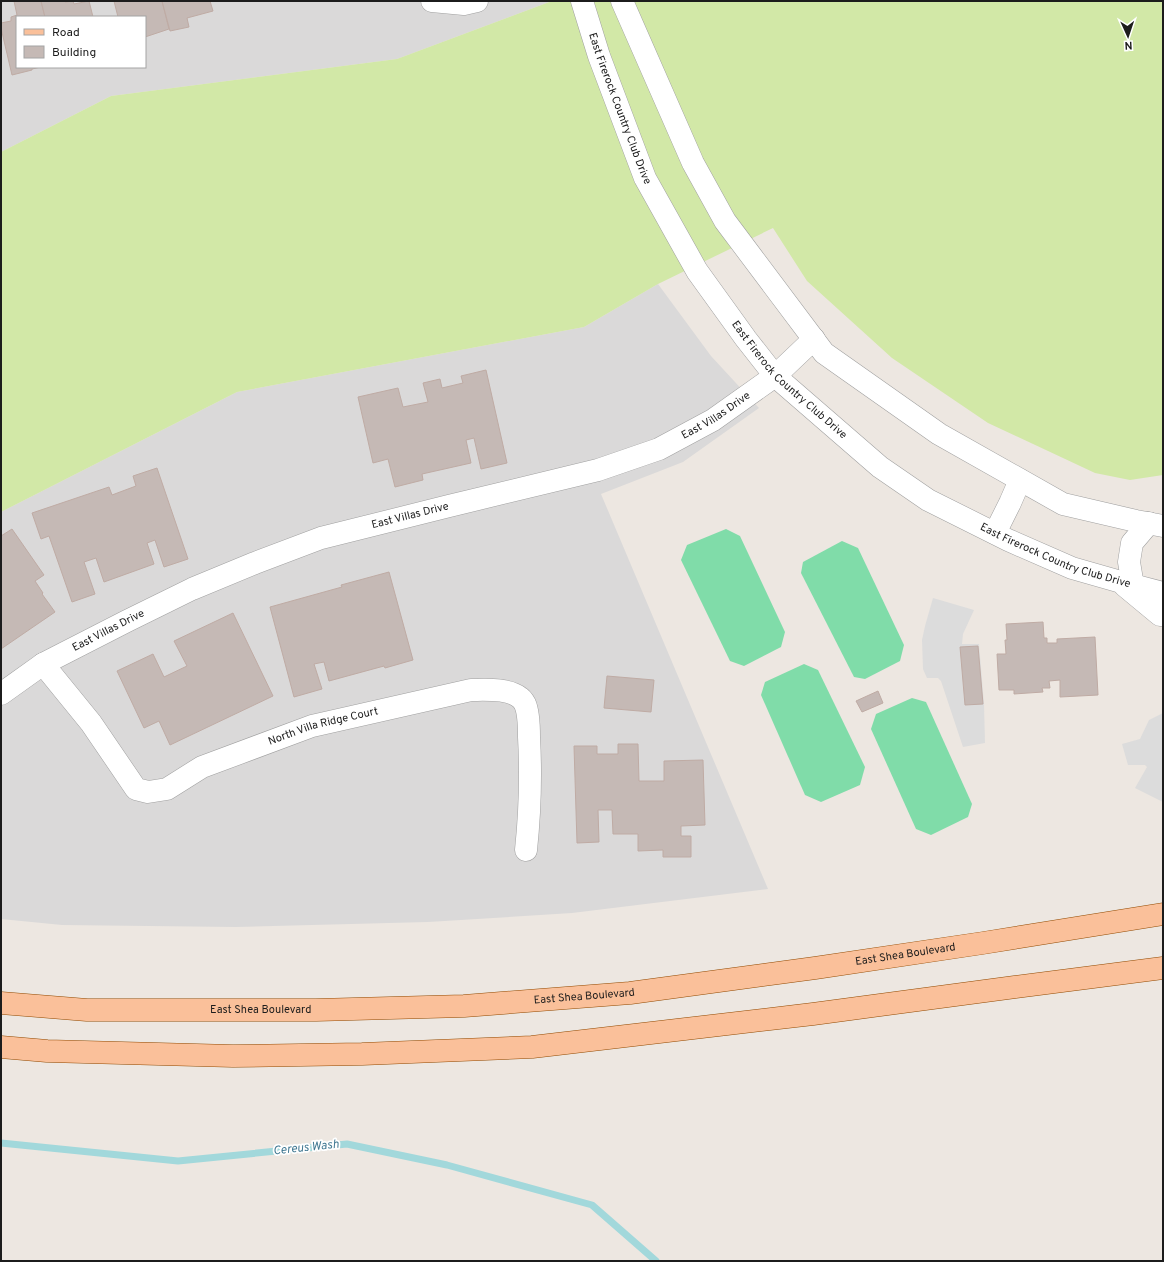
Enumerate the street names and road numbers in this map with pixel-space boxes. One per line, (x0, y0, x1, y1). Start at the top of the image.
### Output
street label: East Firerock Country Club Drive (585, 31, 654, 187)
street label: East Firerock Country Club Drive (728, 318, 850, 442)
street label: East Villas Drive (679, 389, 753, 443)
street label: East Villas Drive (370, 499, 450, 532)
street label: East Firerock Country Club Drive (978, 520, 1132, 591)
street label: East Villas Drive (70, 606, 147, 655)
street label: North Villa Ridge Court (266, 704, 380, 749)
street label: East Shea Boulevard (854, 940, 957, 969)
street label: East Shea Boulevard (533, 985, 636, 1008)
street label: East Shea Boulevard (210, 1003, 311, 1017)

